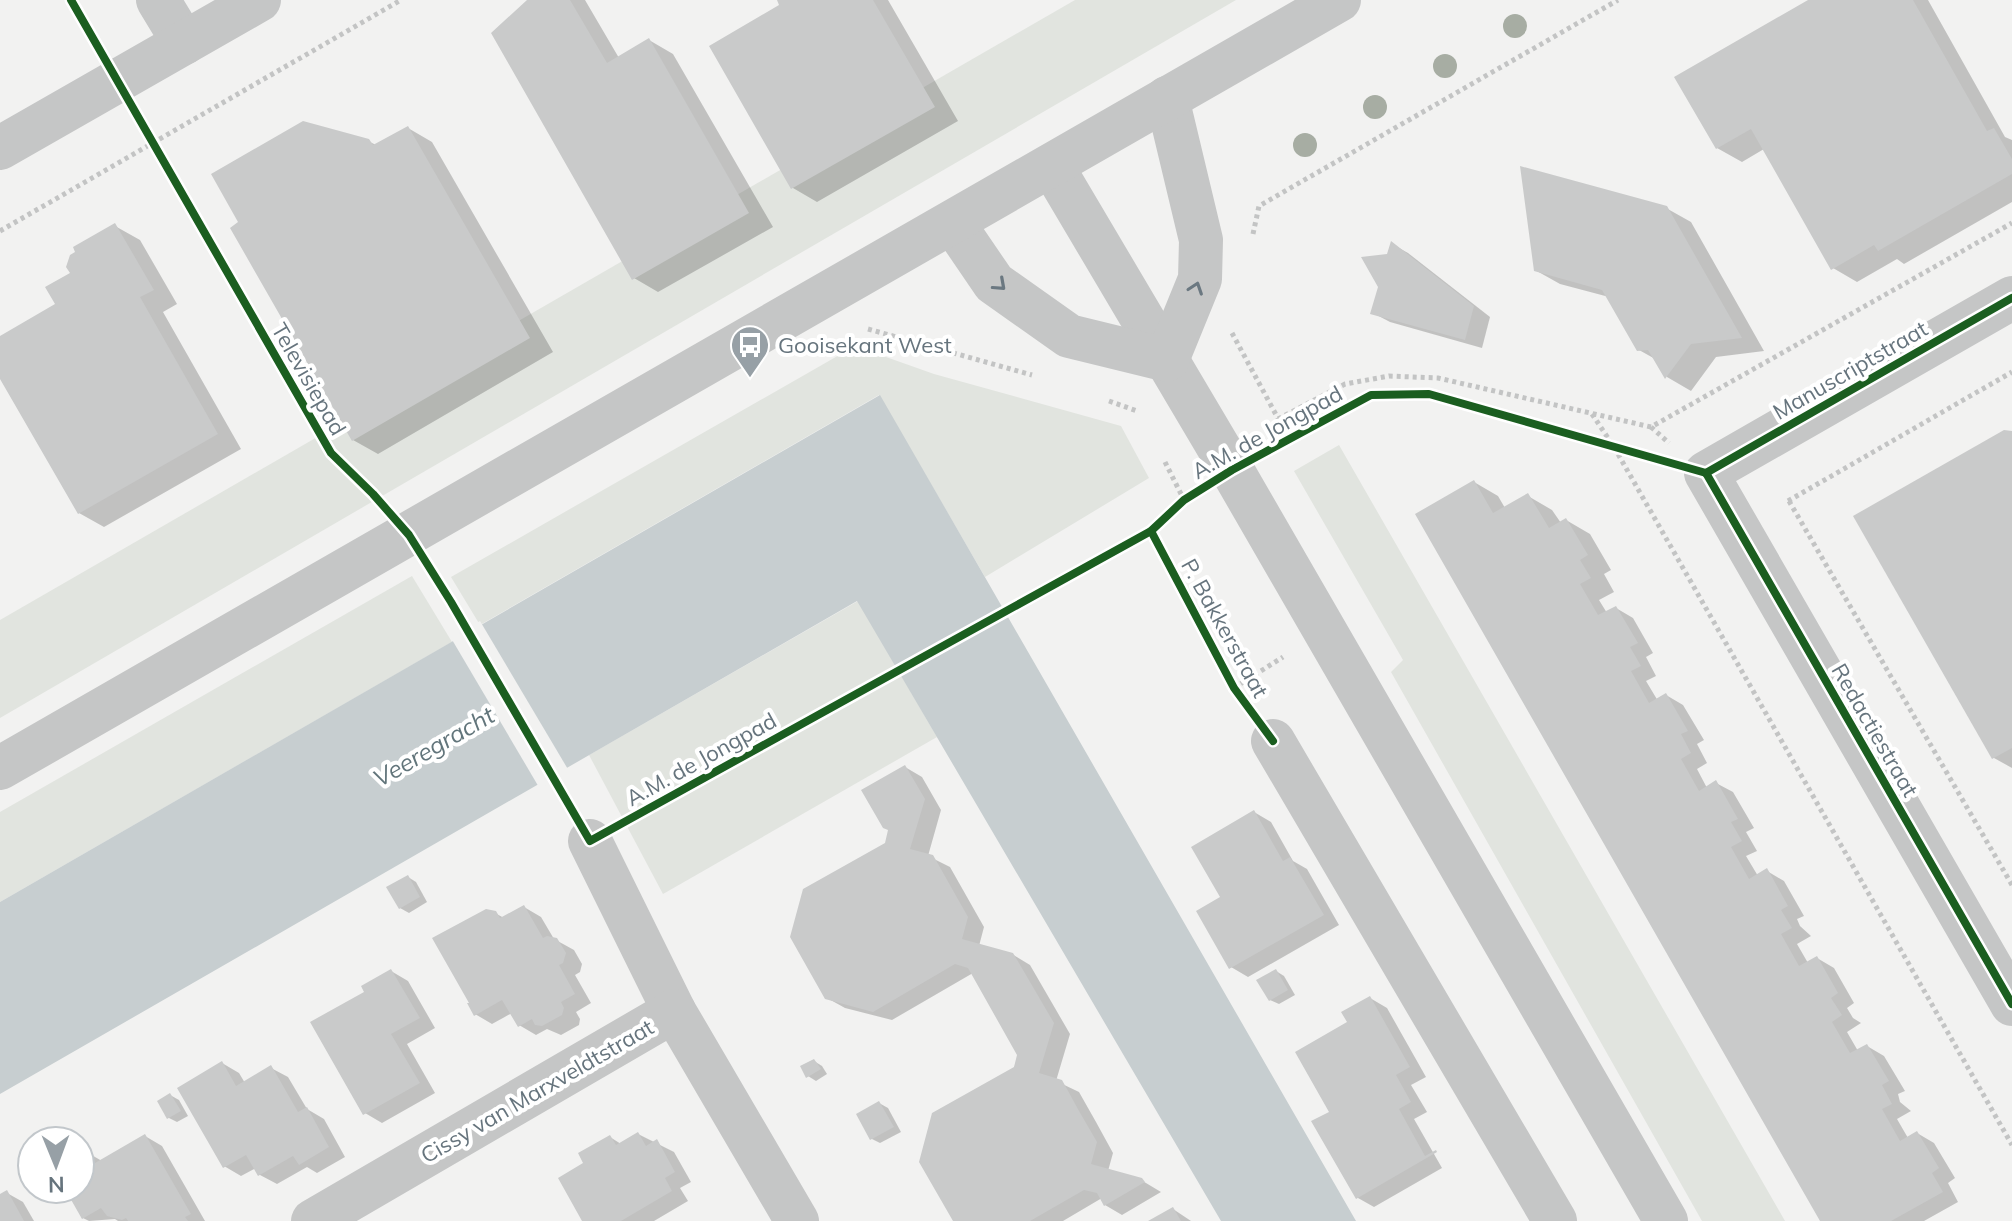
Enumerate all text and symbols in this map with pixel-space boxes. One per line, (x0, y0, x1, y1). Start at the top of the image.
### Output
one-way arrow (990, 275, 1005, 289)
one-way arrow (1186, 282, 1202, 296)
street label: Manuscriptstraat (1768, 314, 1933, 426)
street label: Televisiepad (266, 318, 352, 440)
bus stop icon: Gooisekant West (729, 324, 771, 379)
place label: Gooisekant West (778, 331, 952, 359)
street label: A.M. de Jongpad (1187, 379, 1347, 485)
street label: P. Bakkerstraat (1175, 554, 1275, 703)
street label: Redactiestraat (1825, 658, 1925, 802)
water label: Veeregracht (368, 699, 500, 793)
street label: A.M. de Jongpad (621, 706, 781, 812)
street label: Cissy van Marxveldtstraat (415, 1013, 659, 1169)
north arrow (16, 1125, 96, 1205)
text: N (48, 1171, 65, 1199)

